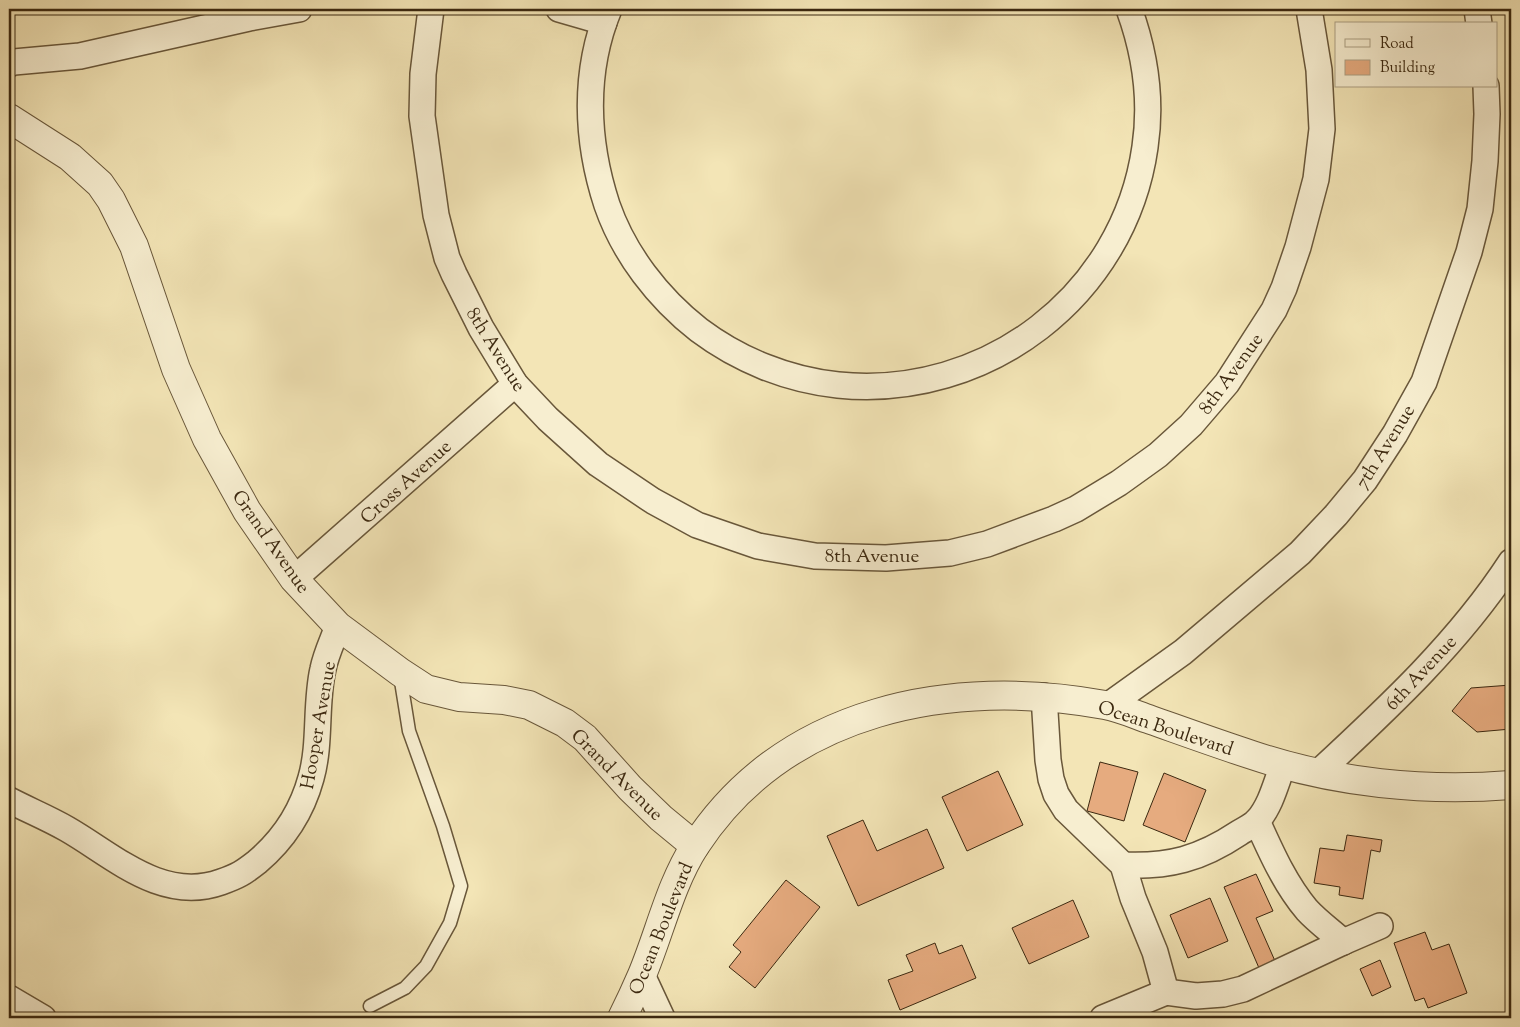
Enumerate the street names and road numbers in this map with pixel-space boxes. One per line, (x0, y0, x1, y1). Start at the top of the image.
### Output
street label: 8th Avenue (458, 303, 531, 398)
street label: 8th Avenue (1193, 328, 1271, 421)
street label: 7th Avenue (1350, 400, 1423, 495)
street label: Cross Avenue (355, 434, 459, 531)
street label: Grand Avenue (224, 485, 316, 600)
street label: 8th Avenue (825, 544, 919, 571)
street label: 6th Avenue (1380, 630, 1464, 717)
street label: Hooper Avenue (295, 659, 344, 792)
street label: Ocean Boulevard (1094, 695, 1237, 764)
street label: Grand Avenue (564, 724, 669, 828)
street label: Ocean Boulevard (623, 858, 701, 999)

